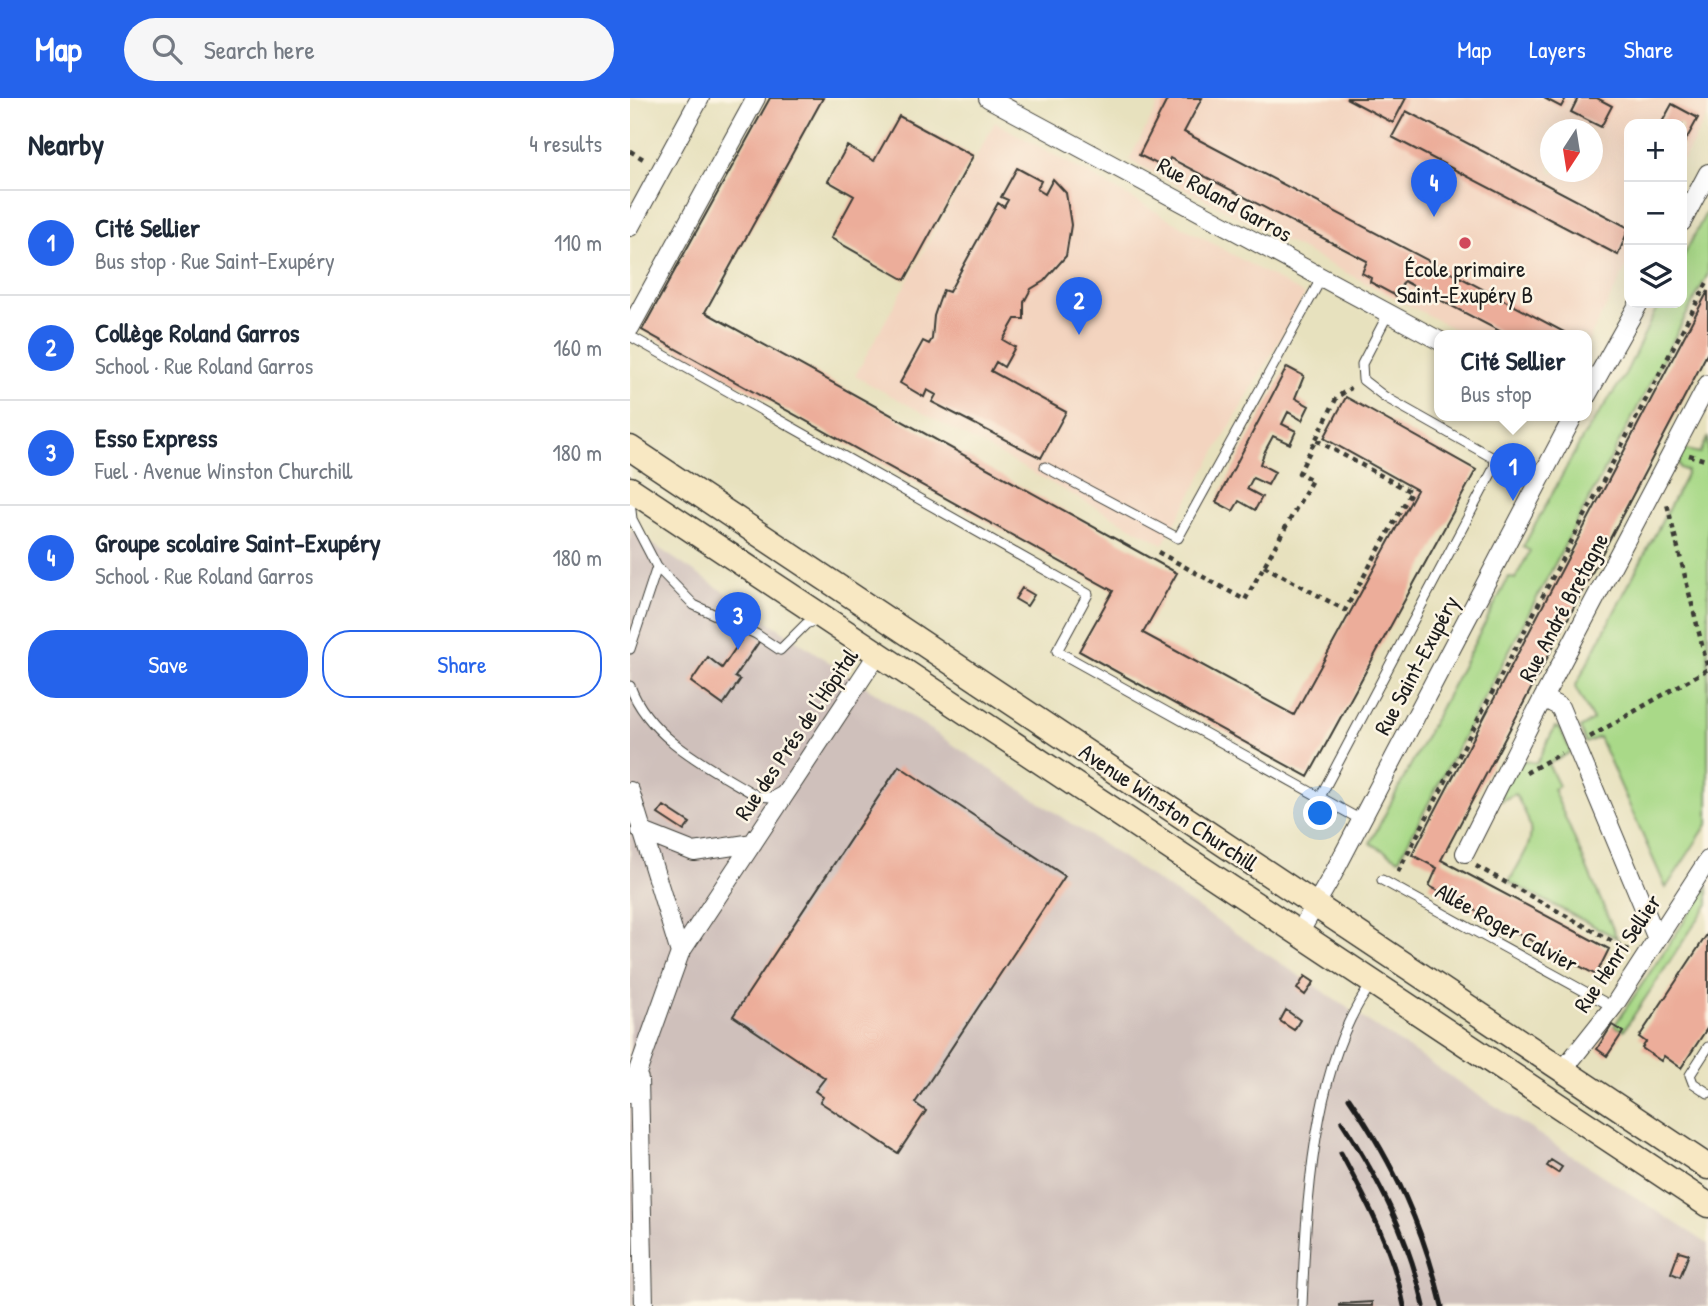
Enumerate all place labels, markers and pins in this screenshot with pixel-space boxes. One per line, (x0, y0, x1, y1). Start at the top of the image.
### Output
pin: 4 (1411, 159, 1457, 217)
marker: École primaire Saint-Exupéry B (1457, 235, 1473, 251)
place label: École primaire Saint-Exupéry B (1397, 253, 1533, 310)
pin: 2 (1056, 277, 1102, 335)
pin: 1 (1490, 443, 1536, 501)
pin: 3 (715, 592, 761, 650)

